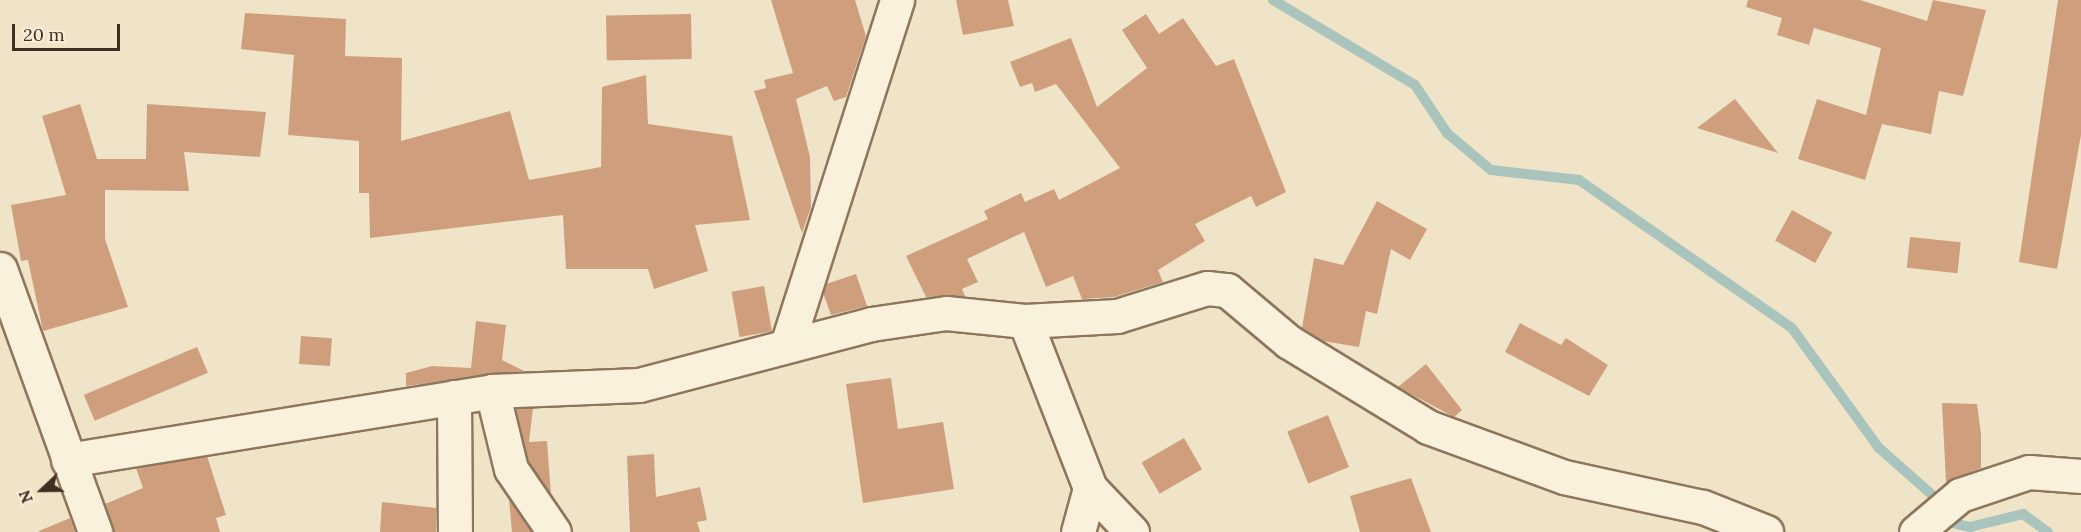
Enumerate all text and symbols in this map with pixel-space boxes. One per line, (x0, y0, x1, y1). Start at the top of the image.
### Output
scale bar (15, 12, 123, 50)
text: 20 m (23, 23, 65, 46)
north arrow (12, 460, 72, 520)
text: N (14, 487, 37, 506)

